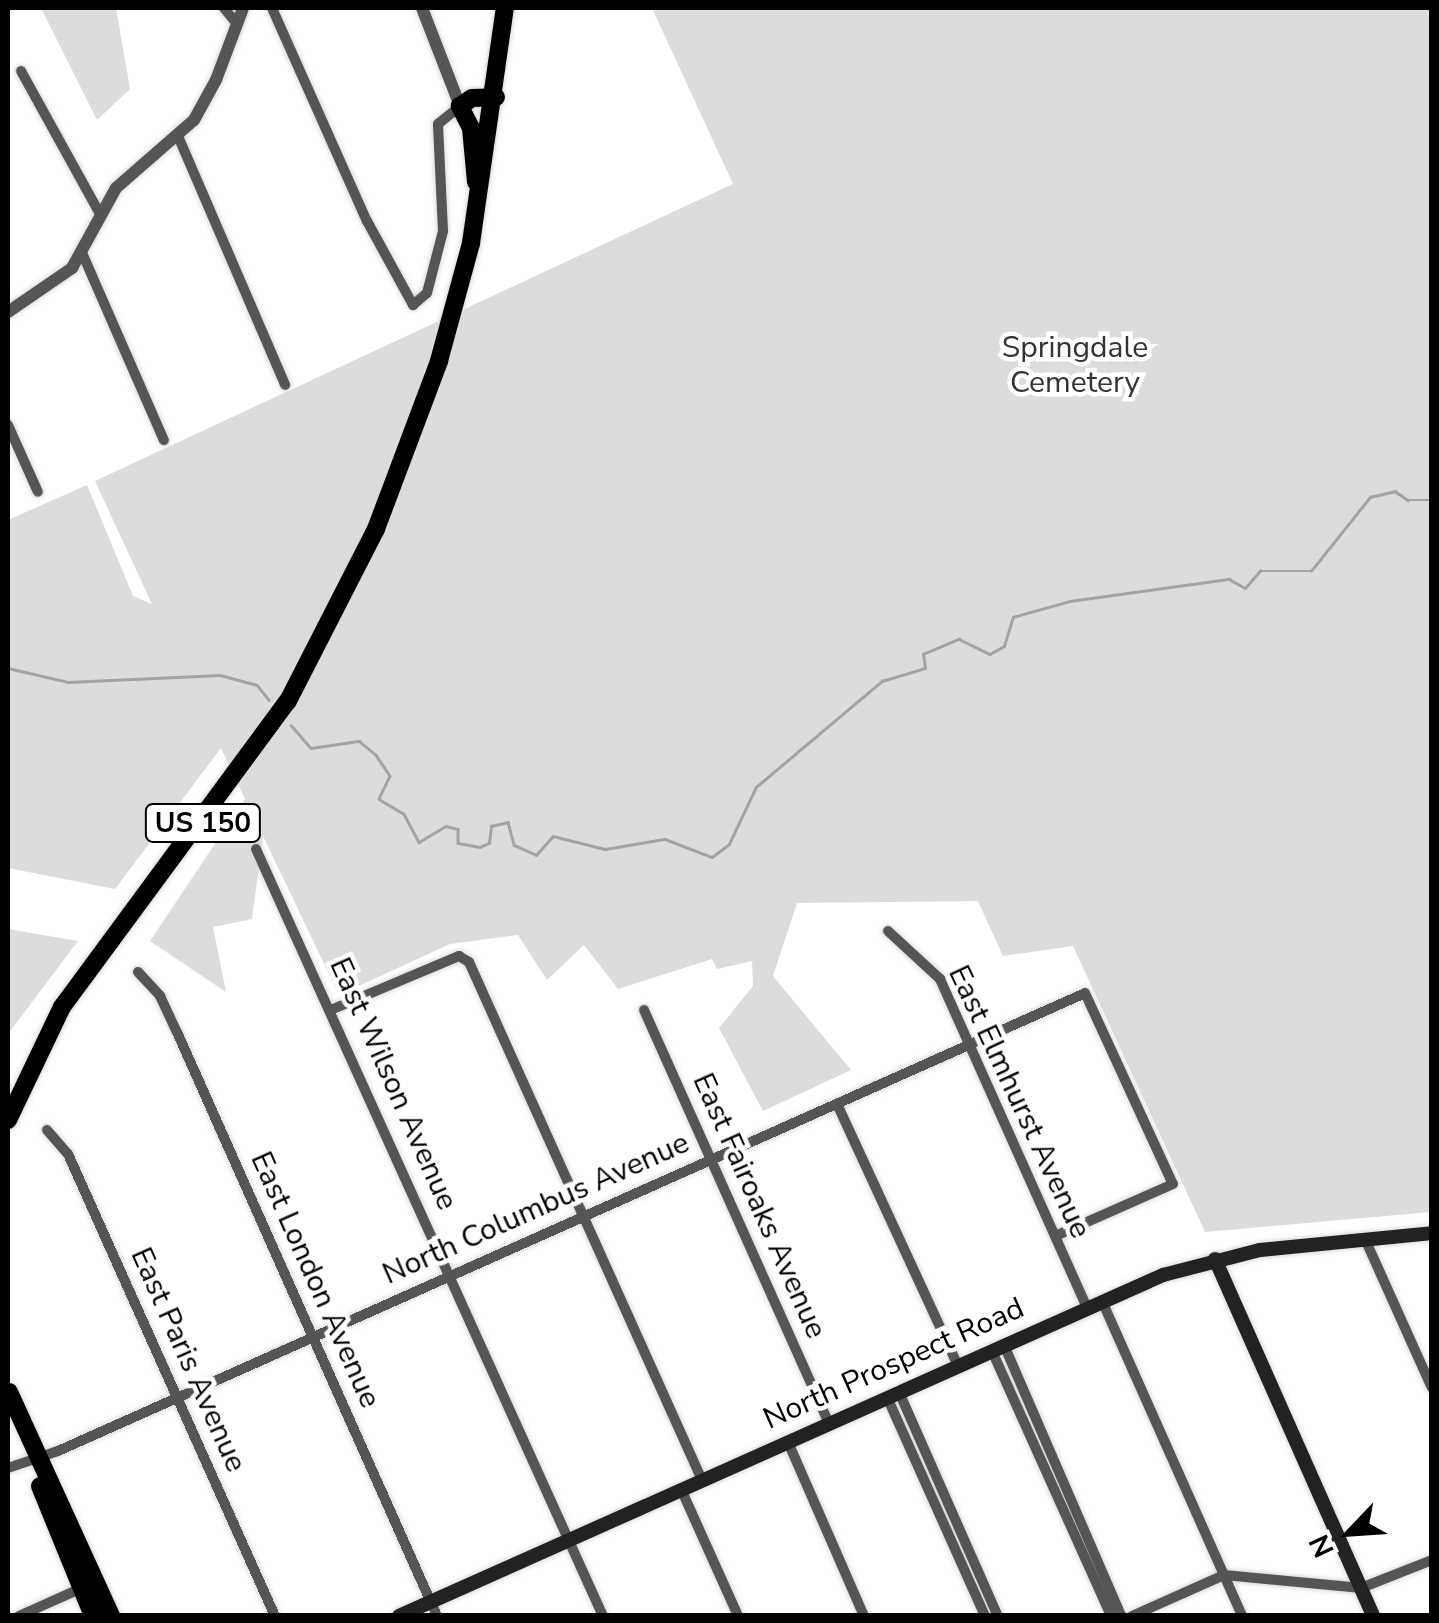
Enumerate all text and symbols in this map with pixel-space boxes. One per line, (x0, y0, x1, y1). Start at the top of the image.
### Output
park label: Springdale Cemetery (1002, 330, 1148, 400)
road number: US 150 (143, 800, 263, 846)
street label: East Wilson Avenue (321, 952, 465, 1216)
street label: East Elmhurst Avenue (940, 960, 1098, 1244)
street label: East Fairoaks Avenue (684, 1068, 834, 1344)
street label: North Columbus Avenue (377, 1125, 695, 1293)
street label: East London Avenue (242, 1146, 388, 1414)
street label: East Paris Avenue (122, 1242, 254, 1478)
street label: North Prospect Road (758, 1290, 1030, 1438)
north arrow (1299, 1483, 1399, 1583)
text: N (1300, 1528, 1343, 1563)

